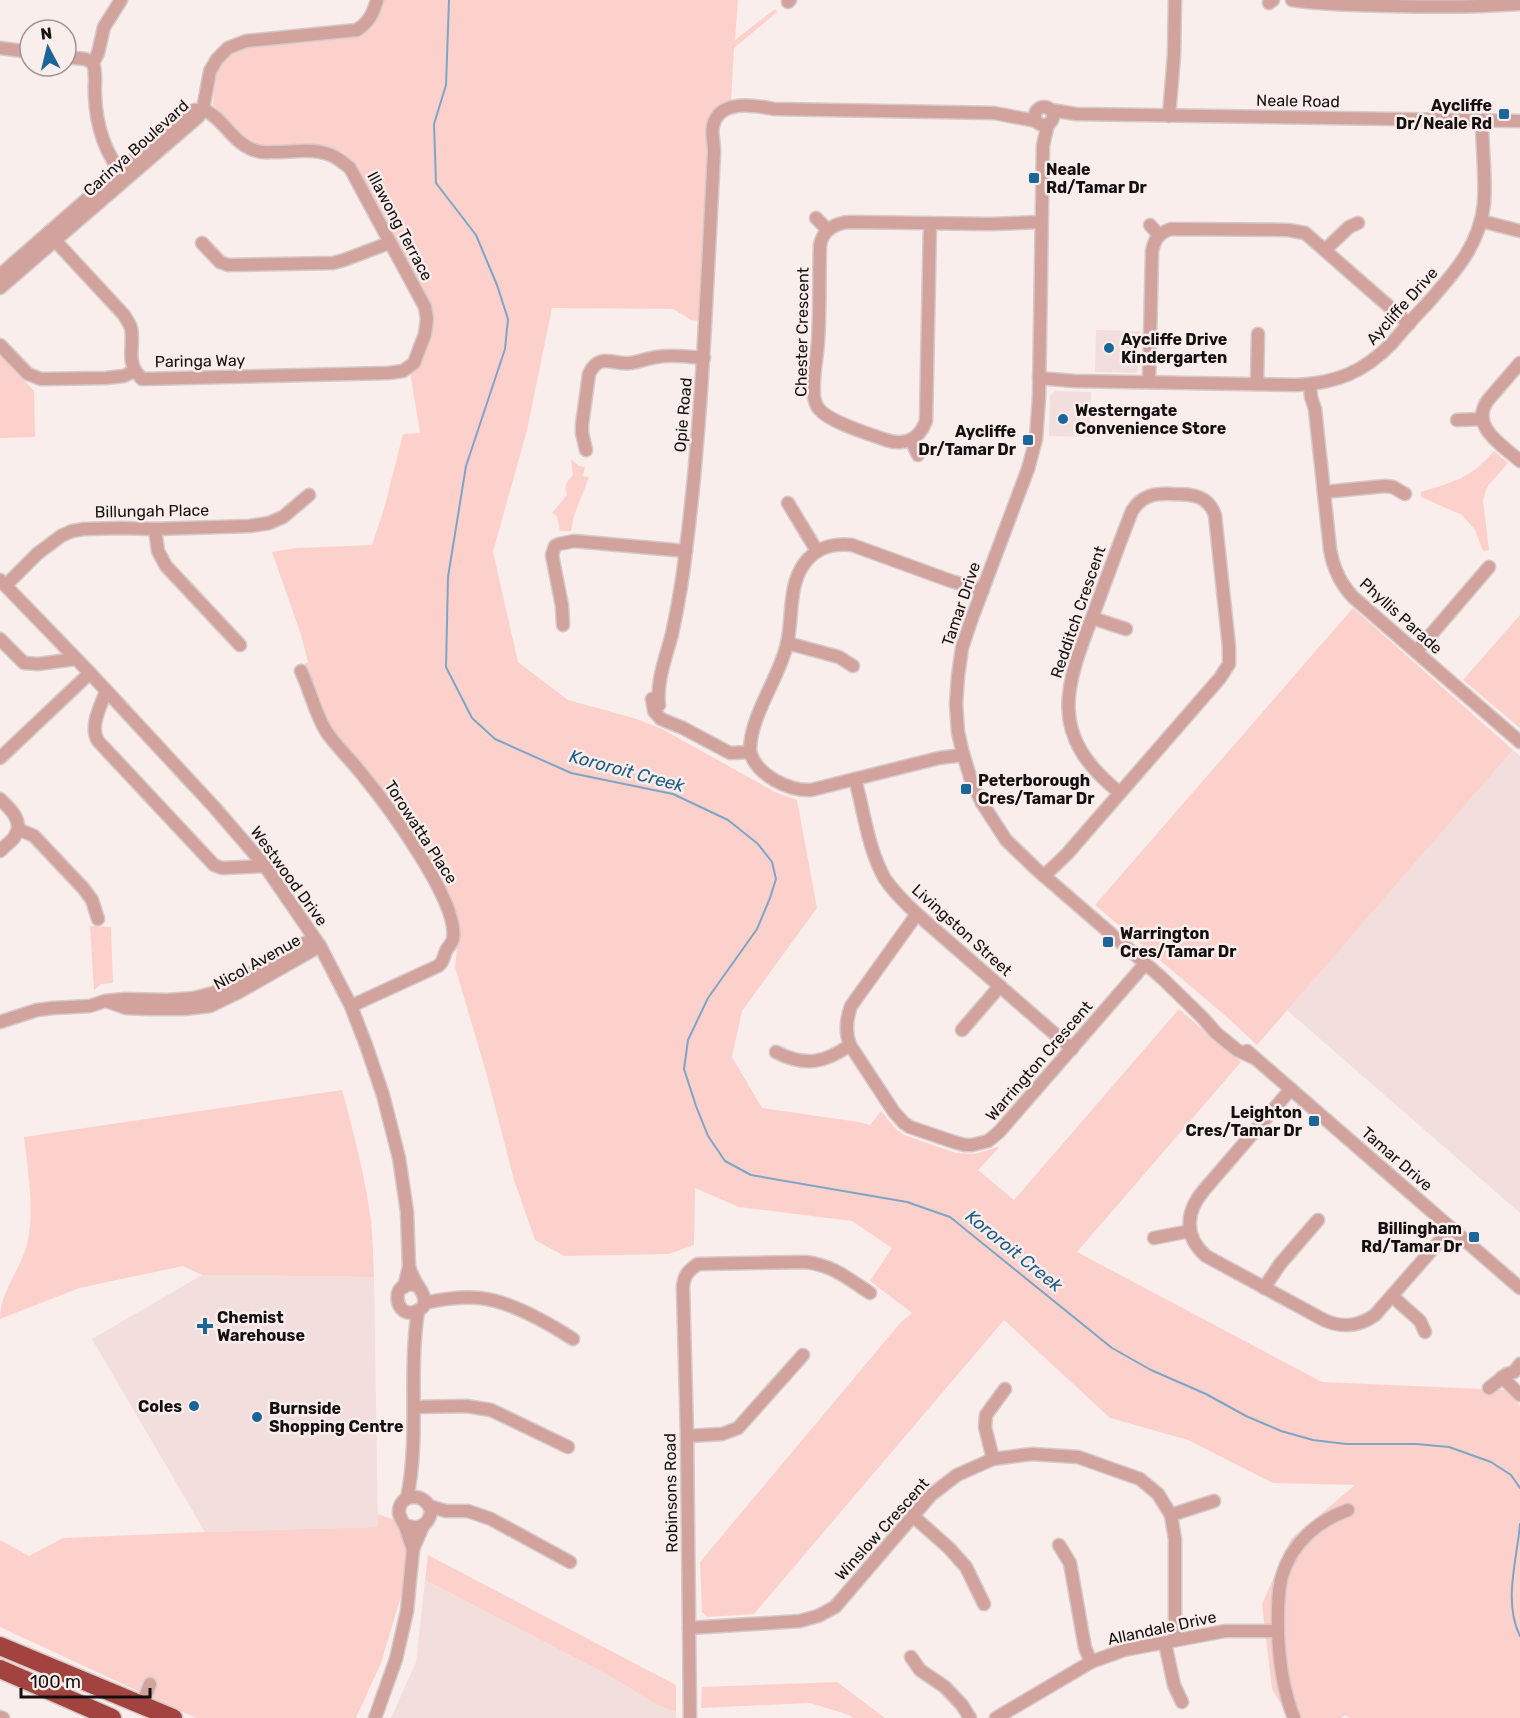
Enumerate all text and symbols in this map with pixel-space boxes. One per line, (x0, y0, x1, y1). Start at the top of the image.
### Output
north arrow (18, 18, 78, 78)
text: N (39, 23, 53, 44)
street label: Neale Road (1256, 91, 1340, 111)
street label: Carinya Boulevard (79, 96, 193, 200)
place label: Aycliffe Dr/Neale Rd (1396, 96, 1492, 133)
marker: Aycliffe Dr/Neale Rd (1497, 107, 1511, 121)
place label: Neale Rd/Tamar Dr (1046, 160, 1148, 197)
street label: Illawong Terrace (363, 168, 437, 284)
marker: Neale Rd/Tamar Dr (1027, 171, 1041, 185)
street label: Aycliffe Drive (1362, 263, 1442, 349)
street label: Chester Crescent (791, 267, 813, 397)
place label: Aycliffe Drive Kindergarten (1121, 330, 1227, 367)
marker: Aycliffe Drive Kindergarten (1102, 341, 1116, 355)
street label: Paringa Way (155, 351, 246, 371)
street label: Opie Road (670, 377, 696, 453)
place label: Westerngate Convenience Store (1075, 401, 1226, 438)
marker: Westerngate Convenience Store (1056, 412, 1070, 426)
place label: Aycliffe Dr/Tamar Dr (918, 422, 1017, 459)
marker: Aycliffe Dr/Tamar Dr (1021, 433, 1035, 447)
street label: Billungah Place (95, 501, 209, 521)
street label: Redditch Crescent (1046, 544, 1110, 680)
street label: Tamar Drive (938, 559, 984, 649)
street label: Phyllis Parade (1356, 574, 1446, 658)
water label: Kororoit Creek (567, 745, 688, 797)
place label: Peterborough Cres/Tamar Dr (978, 771, 1095, 808)
street label: Torowatta Place (381, 777, 461, 887)
marker: Peterborough Cres/Tamar Dr (959, 782, 973, 796)
street label: Westwood Drive (246, 822, 332, 930)
street label: Livingston Street (908, 880, 1016, 980)
place label: Warrington Cres/Tamar Dr (1120, 924, 1237, 961)
street label: Nicol Avenue (210, 930, 304, 994)
marker: Warrington Cres/Tamar Dr (1101, 935, 1115, 949)
street label: Warrington Crescent (982, 997, 1096, 1125)
place label: Leighton Cres/Tamar Dr (1186, 1103, 1303, 1140)
marker: Leighton Cres/Tamar Dr (1307, 1114, 1321, 1128)
street label: Tamar Drive (1358, 1123, 1436, 1195)
water label: Kororoit Creek (961, 1205, 1067, 1297)
place label: Billingham Rd/Tamar Dr (1361, 1219, 1463, 1256)
marker: Billingham Rd/Tamar Dr (1467, 1230, 1481, 1244)
place label: Chemist Warehouse (217, 1308, 305, 1345)
marker: Chemist Warehouse (198, 1319, 212, 1333)
place label: Coles (138, 1397, 182, 1416)
marker: Coles (187, 1399, 201, 1413)
place label: Burnside Shopping Centre (269, 1399, 404, 1436)
marker: Burnside Shopping Centre (250, 1410, 264, 1424)
street label: Robinsons Road (660, 1433, 682, 1553)
street label: Winslow Crescent (831, 1474, 933, 1584)
street label: Allandale Drive (1106, 1607, 1218, 1649)
scale bar (21, 1661, 150, 1699)
text: 100 m (30, 1671, 81, 1693)

